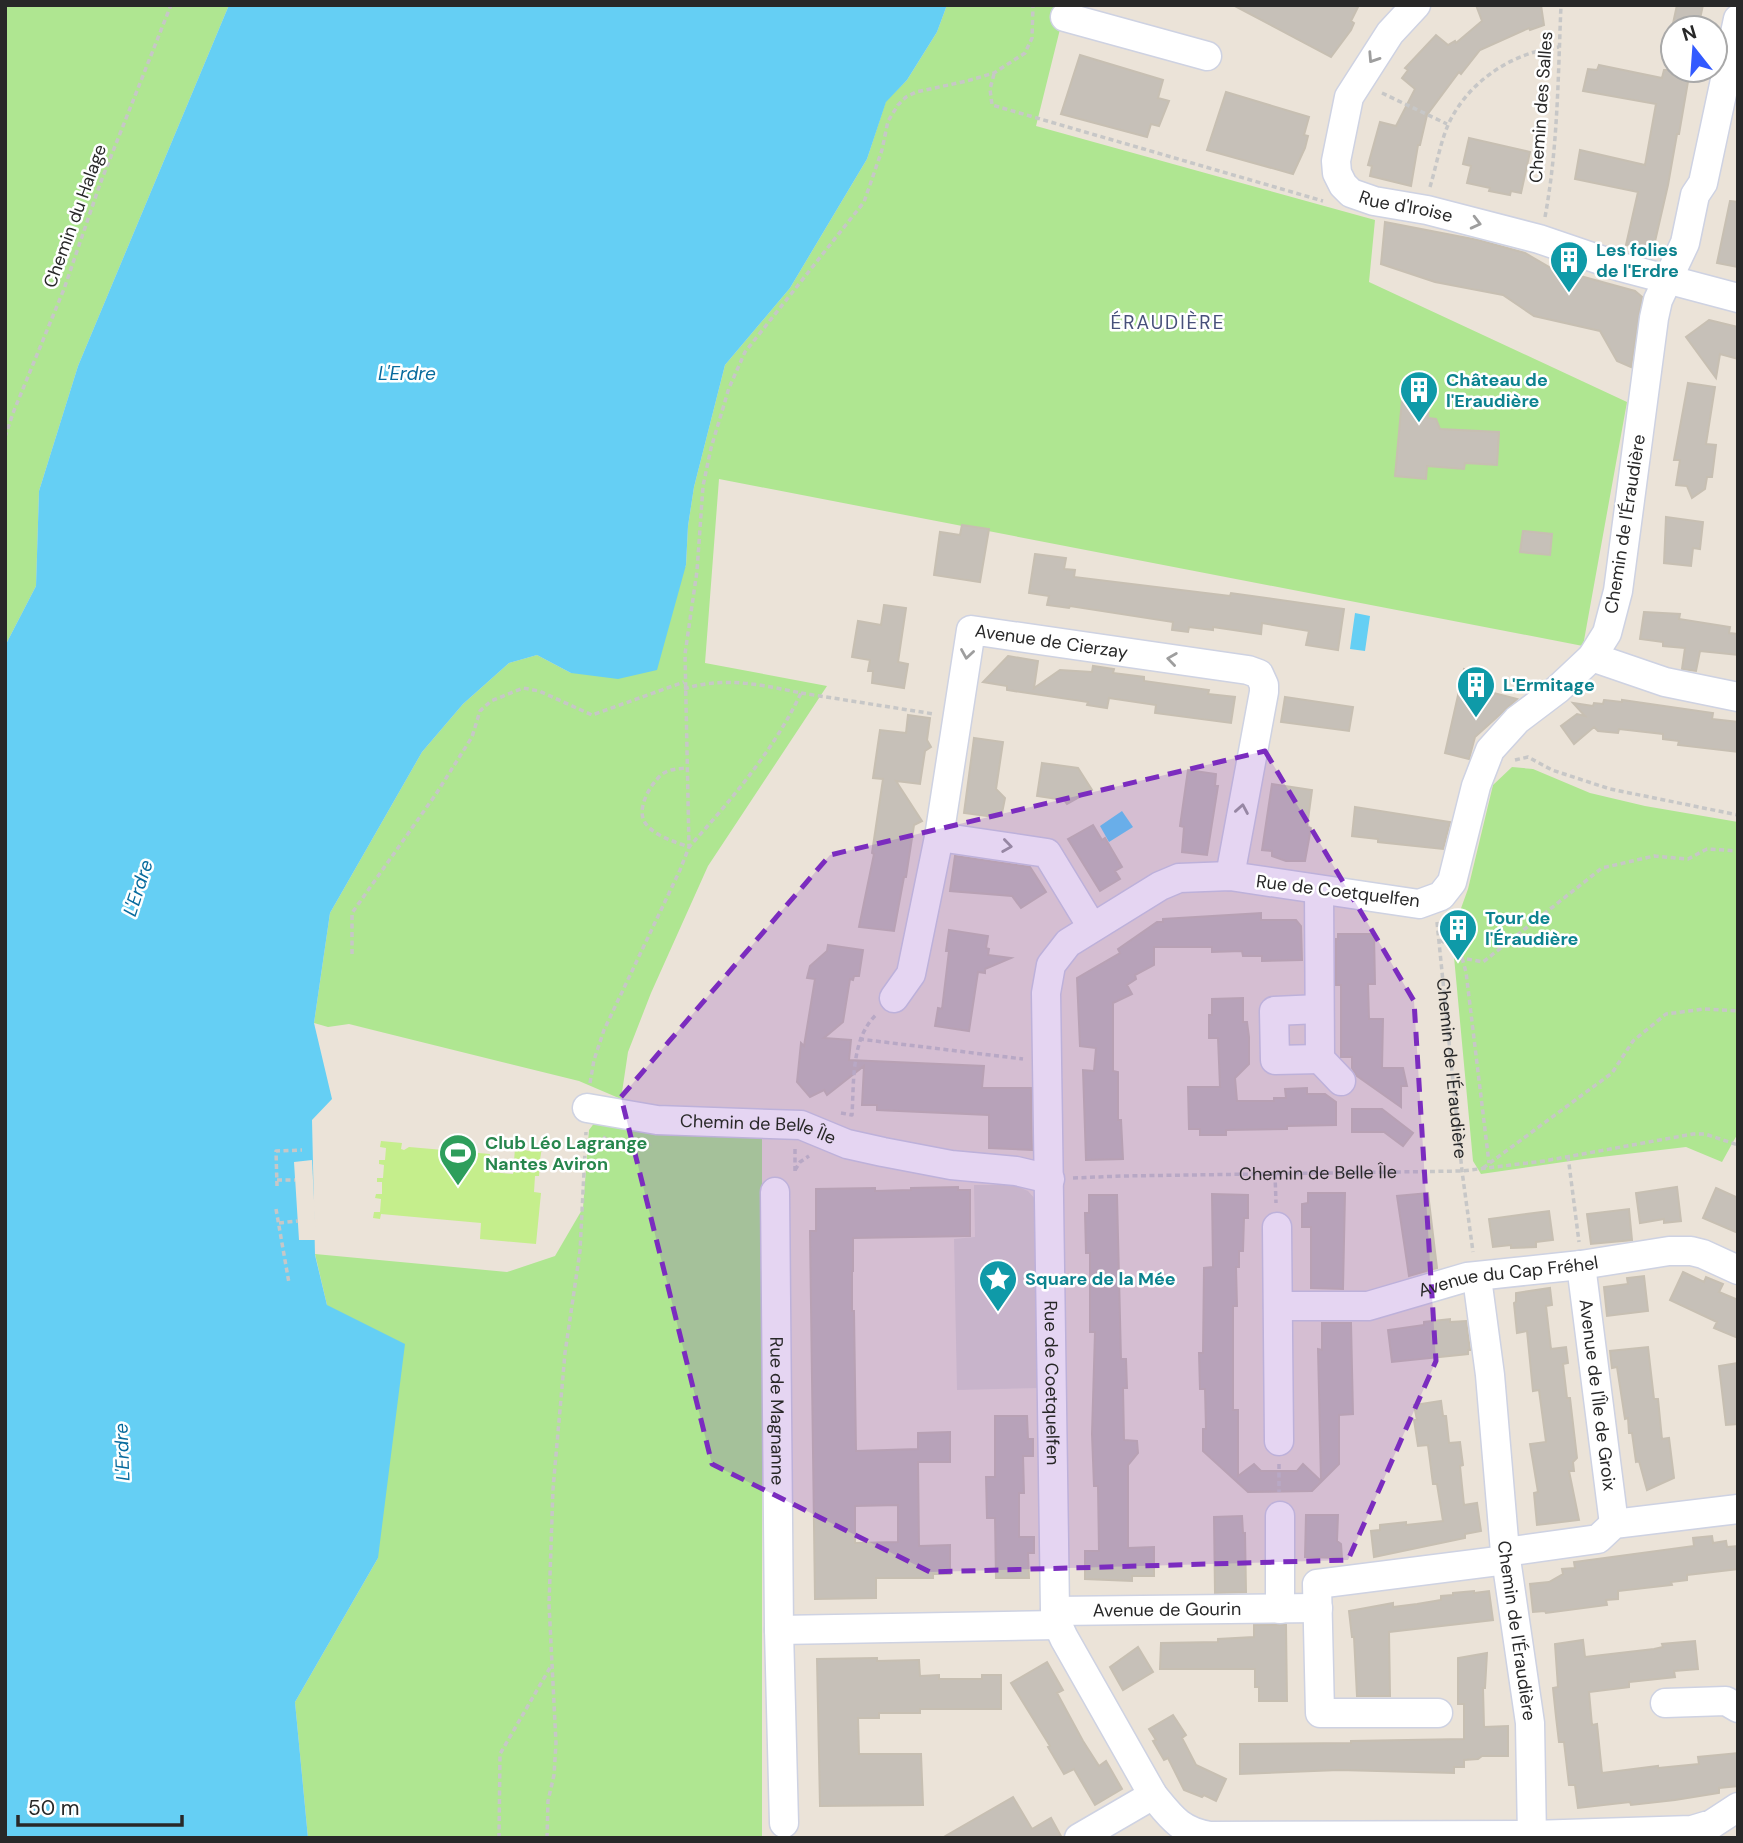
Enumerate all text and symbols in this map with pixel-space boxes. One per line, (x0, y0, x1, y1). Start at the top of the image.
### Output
north arrow (1659, 14, 1729, 84)
text: N (1679, 19, 1699, 47)
street label: Chemin des Salles (1524, 30, 1558, 184)
one-way arrow (1368, 50, 1381, 63)
street label: Chemin du Halage (38, 141, 112, 291)
street label: Rue d'Iroise (1356, 185, 1455, 228)
one-way arrow (1469, 215, 1481, 229)
place label: Les folies de l'Erdre (1596, 238, 1679, 283)
building icon: Les folies de l'Erdre (1548, 239, 1590, 294)
district label: ÉRAUDIÈRE (1111, 310, 1225, 335)
water label: L'Erdre (378, 361, 436, 386)
place label: Château de l'Eraudière (1446, 368, 1548, 413)
building icon: Château de l'Eraudière (1398, 369, 1440, 424)
street label: Chemin de l'Éraudière (1599, 433, 1651, 615)
street label: Avenue de Cierzay (973, 619, 1130, 665)
one-way arrow (960, 648, 975, 660)
one-way arrow (1166, 652, 1178, 667)
building icon: L'Ermitage (1455, 664, 1497, 719)
place label: L'Ermitage (1503, 673, 1595, 697)
one-way arrow (1234, 803, 1249, 815)
one-way arrow (1001, 839, 1013, 854)
water label: L'Erdre (117, 856, 159, 919)
street label: Rue de Coetquelfen (1255, 869, 1421, 913)
place label: Tour de l'Éraudière (1485, 906, 1579, 951)
building icon: Tour de l'Éraudière (1437, 907, 1479, 962)
street label: Chemin de l'Éraudière (1431, 977, 1473, 1160)
street label: Chemin de Belle Île (680, 1109, 840, 1150)
place label: Club Léo Lagrange Nantes Aviron (485, 1131, 648, 1176)
sports icon: Club Léo Lagrange Nantes Aviron (437, 1132, 479, 1187)
street label: Chemin de Belle Île (1239, 1160, 1397, 1186)
street label: Avenue du Cap Fréhel (1415, 1250, 1600, 1303)
place icon: Square de la Mée (977, 1258, 1019, 1313)
place label: Square de la Mée (1025, 1267, 1176, 1291)
street label: Avenue de l'Île de Groix (1573, 1298, 1622, 1492)
street label: Rue de Coetquelfen (1038, 1300, 1065, 1465)
street label: Rue de Magnanne (764, 1337, 790, 1485)
water label: L'Erdre (108, 1422, 136, 1481)
street label: Chemin de l'Éraudière (1492, 1540, 1542, 1722)
street label: Avenue de Gourin (1093, 1597, 1241, 1623)
scale bar (18, 1784, 182, 1828)
text: 50 m (28, 1794, 79, 1822)

